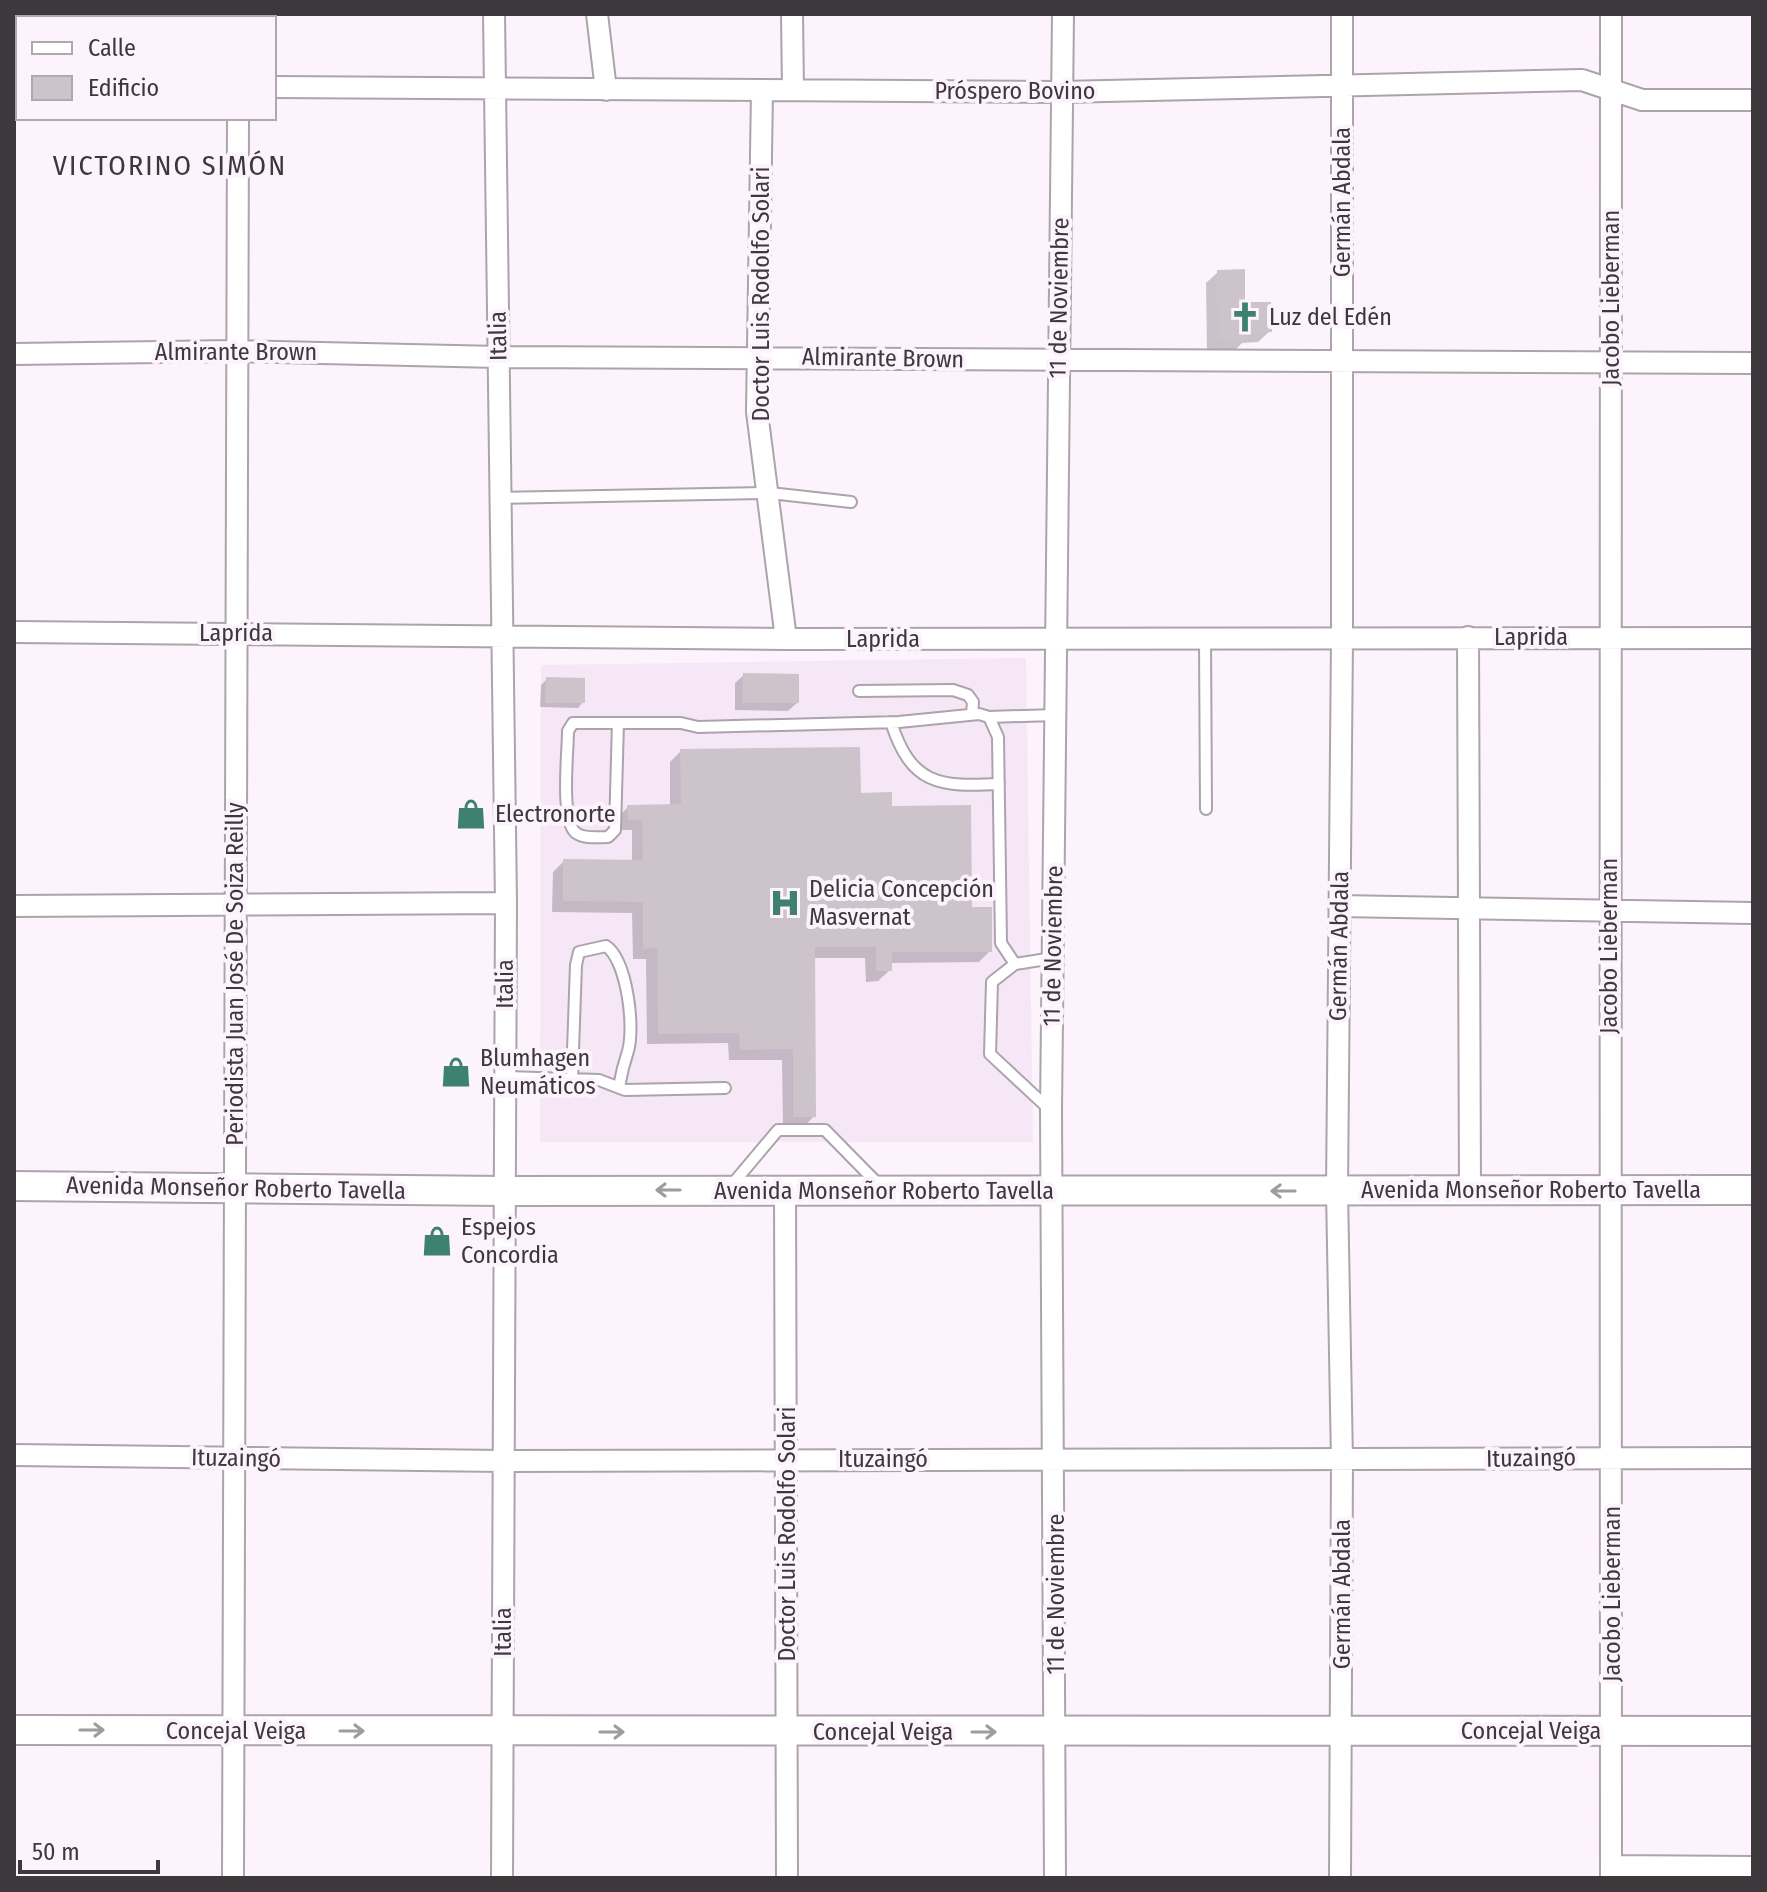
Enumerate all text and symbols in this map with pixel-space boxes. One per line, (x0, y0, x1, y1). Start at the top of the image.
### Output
legend (16, 16, 276, 120)
text: Calle (88, 34, 136, 62)
text: Edificio (88, 74, 159, 102)
street label: Próspero Bovino (935, 77, 1095, 105)
street label: Germán Abdala (1328, 127, 1356, 277)
district label: VICTORINO SIMÓN (53, 149, 287, 182)
street label: Doctor Luis Rodolfo Solari (747, 166, 775, 422)
street label: Jacobo Lieberman (1597, 210, 1625, 386)
street label: 11 de Noviembre (1044, 217, 1074, 379)
church icon: Luz del Edén (1228, 300, 1262, 334)
place label: Luz del Edén (1269, 303, 1392, 331)
street label: Italia (484, 311, 512, 361)
street label: Almirante Brown (155, 338, 317, 366)
street label: Almirante Brown (802, 343, 964, 373)
street label: Laprida (199, 619, 273, 647)
street label: Laprida (1494, 623, 1568, 651)
street label: Laprida (846, 625, 920, 653)
shop icon: Electronorte (454, 797, 488, 831)
place label: Electronorte (495, 800, 616, 828)
street label: Periodista Juan José De Soiza Reilly (221, 802, 249, 1146)
street label: Jacobo Lieberman (1595, 858, 1623, 1034)
street label: 11 de Noviembre (1038, 865, 1068, 1027)
street label: Germán Abdala (1324, 871, 1354, 1021)
place label: Delicia Concepción Masvernat (809, 875, 994, 931)
hospital icon: Delicia Concepción Masvernat (768, 886, 802, 920)
street label: Italia (491, 959, 519, 1009)
place label: Blumhagen Neumáticos (480, 1044, 596, 1100)
shop icon: Blumhagen Neumáticos (439, 1055, 473, 1089)
street label: Avenida Monseñor Roberto Tavella (66, 1171, 406, 1205)
street label: Avenida Monseñor Roberto Tavella (1361, 1176, 1701, 1204)
street label: Avenida Monseñor Roberto Tavella (714, 1177, 1054, 1205)
one-way arrow (655, 1182, 682, 1198)
one-way arrow (1270, 1183, 1297, 1199)
place label: Espejos Concordia (461, 1213, 559, 1269)
shop icon: Espejos Concordia (420, 1224, 454, 1258)
street label: Doctor Luis Rodolfo Solari (773, 1406, 801, 1662)
street label: Ituzaingó (191, 1443, 281, 1473)
street label: Ituzaingó (1486, 1443, 1576, 1473)
street label: Ituzaingó (838, 1445, 928, 1473)
street label: Jacobo Lieberman (1598, 1506, 1626, 1682)
street label: 11 de Noviembre (1042, 1514, 1070, 1674)
street label: Germán Abdala (1328, 1519, 1356, 1669)
street label: Italia (489, 1607, 517, 1657)
street label: Concejal Veiga (166, 1717, 306, 1745)
street label: Concejal Veiga (1461, 1717, 1601, 1745)
street label: Concejal Veiga (813, 1718, 953, 1746)
one-way arrow (78, 1722, 105, 1738)
one-way arrow (338, 1723, 365, 1739)
one-way arrow (598, 1724, 625, 1740)
one-way arrow (970, 1724, 997, 1740)
scale bar (20, 1824, 158, 1874)
text: 50 m (32, 1838, 80, 1866)

